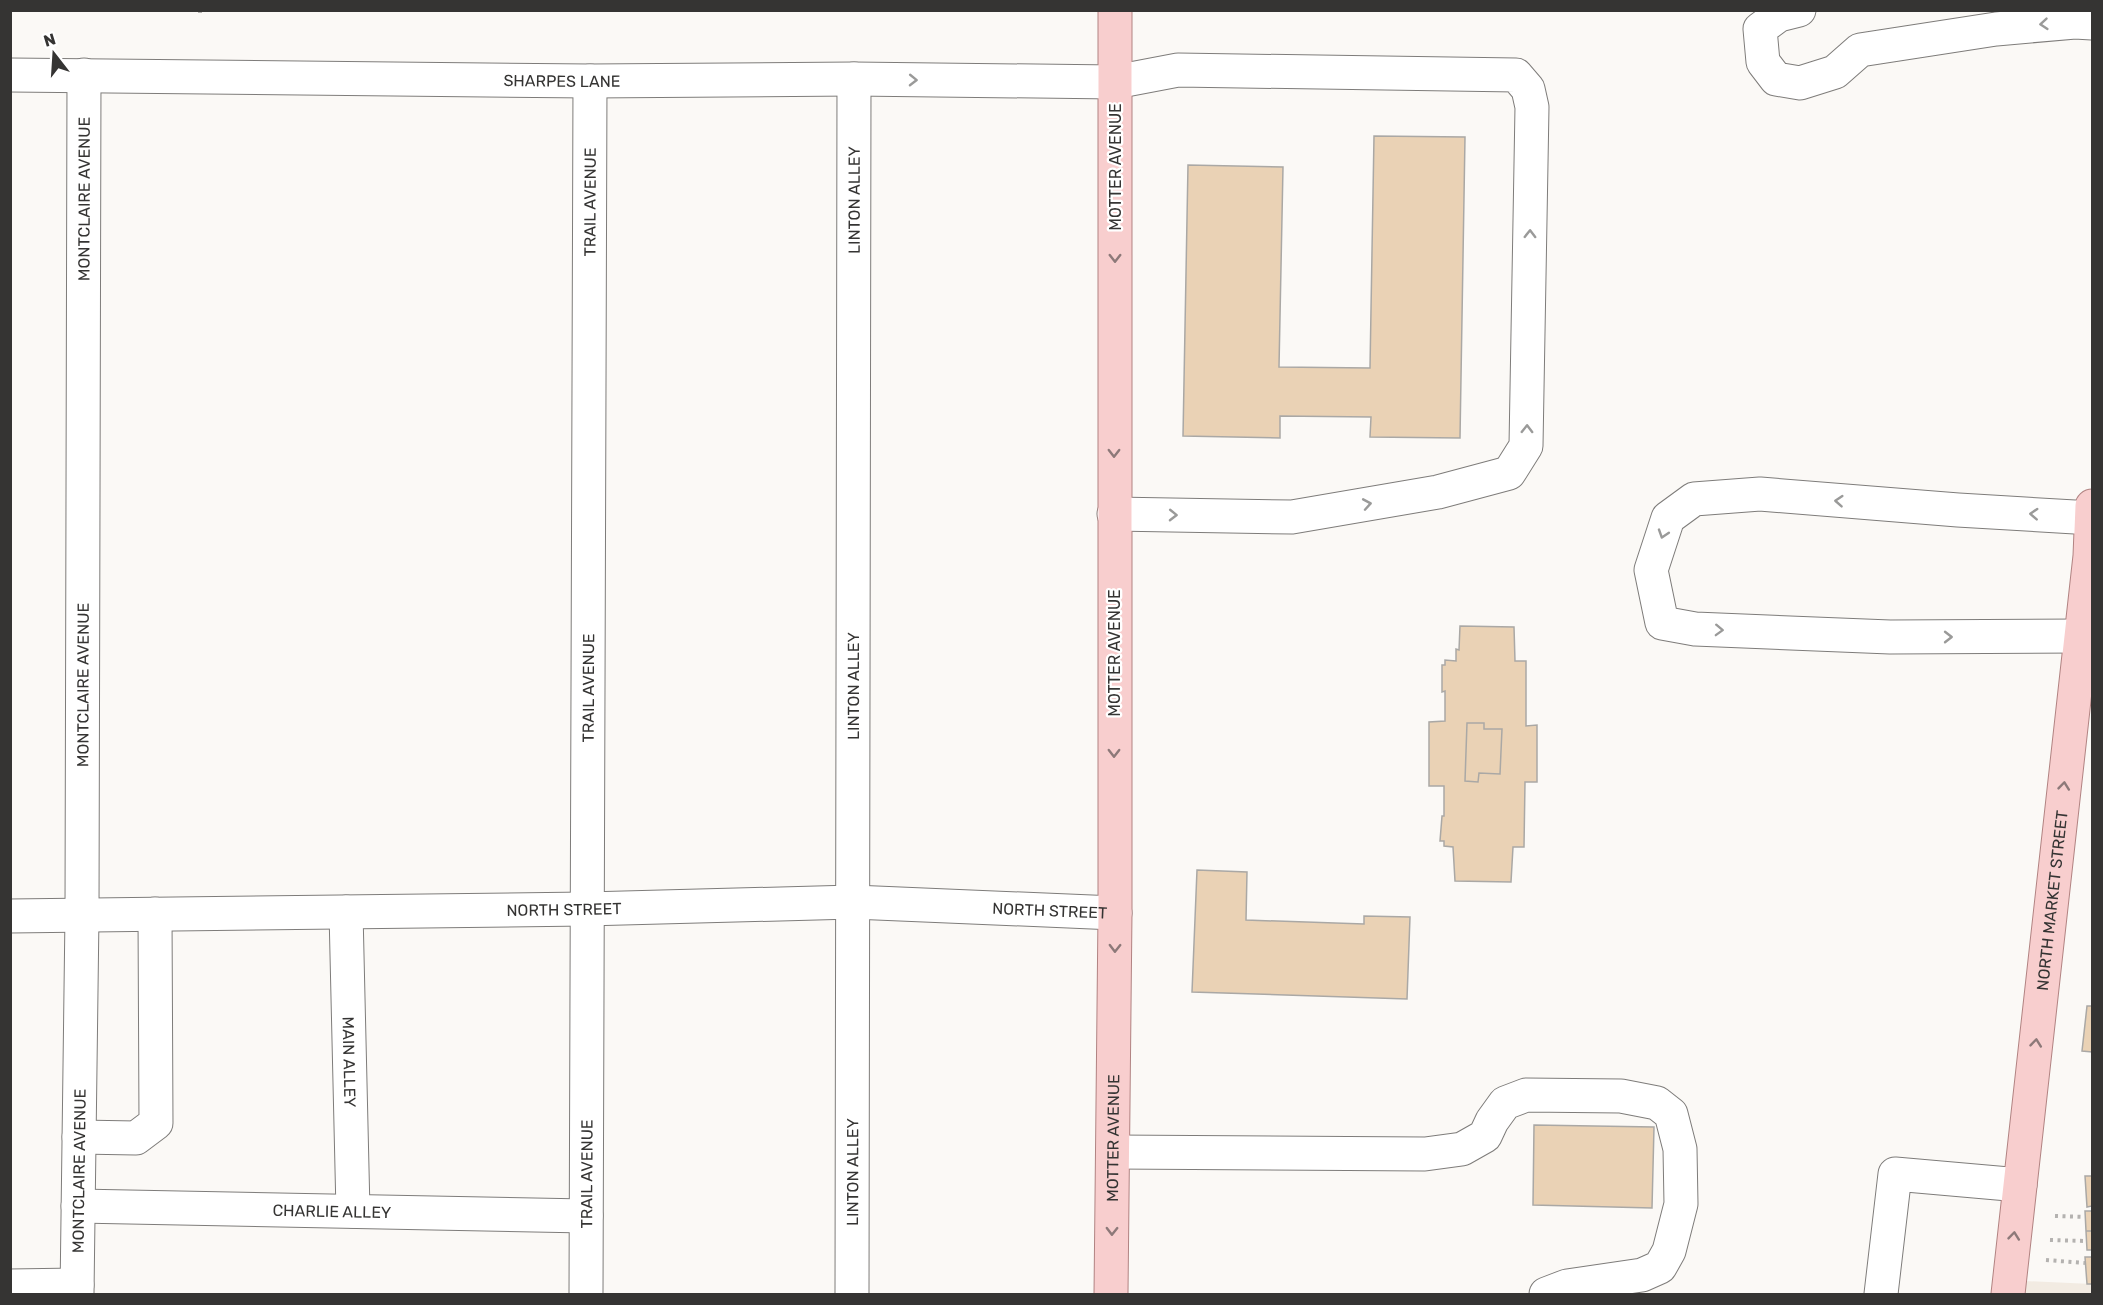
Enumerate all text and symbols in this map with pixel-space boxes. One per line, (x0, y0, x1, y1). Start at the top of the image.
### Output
one-way arrow (2040, 17, 2049, 30)
north arrow (24, 24, 84, 84)
text: N (41, 29, 58, 51)
street label: SHARPES LANE (503, 71, 621, 91)
one-way arrow (908, 74, 917, 86)
street label: MOTTER AVENUE (1106, 103, 1125, 231)
street label: MONTCLAIRE AVENUE (75, 117, 94, 281)
street label: LINTON ALLEY (845, 146, 864, 254)
street label: TRAIL AVENUE (580, 147, 600, 257)
one-way arrow (1524, 230, 1536, 239)
one-way arrow (1109, 253, 1121, 262)
one-way arrow (1520, 425, 1533, 434)
one-way arrow (1108, 448, 1120, 457)
one-way arrow (1835, 494, 1844, 507)
one-way arrow (1361, 498, 1371, 511)
one-way arrow (1168, 508, 1177, 521)
one-way arrow (2029, 508, 2038, 521)
one-way arrow (1657, 528, 1670, 539)
street label: MOTTER AVENUE (1105, 589, 1124, 717)
street label: MONTCLAIRE AVENUE (73, 603, 93, 767)
one-way arrow (1715, 624, 1724, 637)
one-way arrow (1944, 631, 1953, 643)
street label: LINTON ALLEY (844, 632, 863, 740)
street label: TRAIL AVENUE (579, 633, 598, 743)
one-way arrow (1108, 748, 1121, 757)
one-way arrow (2058, 782, 2070, 791)
street label: NORTH MARKET STREET (2033, 809, 2072, 992)
street label: NORTH STREET (506, 899, 622, 920)
street label: NORTH STREET (992, 899, 1108, 923)
one-way arrow (1109, 943, 1121, 952)
street label: MAIN ALLEY (338, 1016, 360, 1108)
one-way arrow (2029, 1038, 2042, 1047)
street label: MOTTER AVENUE (1103, 1074, 1123, 1202)
street label: MONTCLAIRE AVENUE (69, 1089, 90, 1253)
street label: LINTON ALLEY (843, 1118, 862, 1226)
street label: TRAIL AVENUE (577, 1119, 597, 1229)
street label: CHARLIE ALLEY (272, 1201, 391, 1222)
one-way arrow (1106, 1227, 1118, 1236)
one-way arrow (2007, 1232, 2020, 1241)

